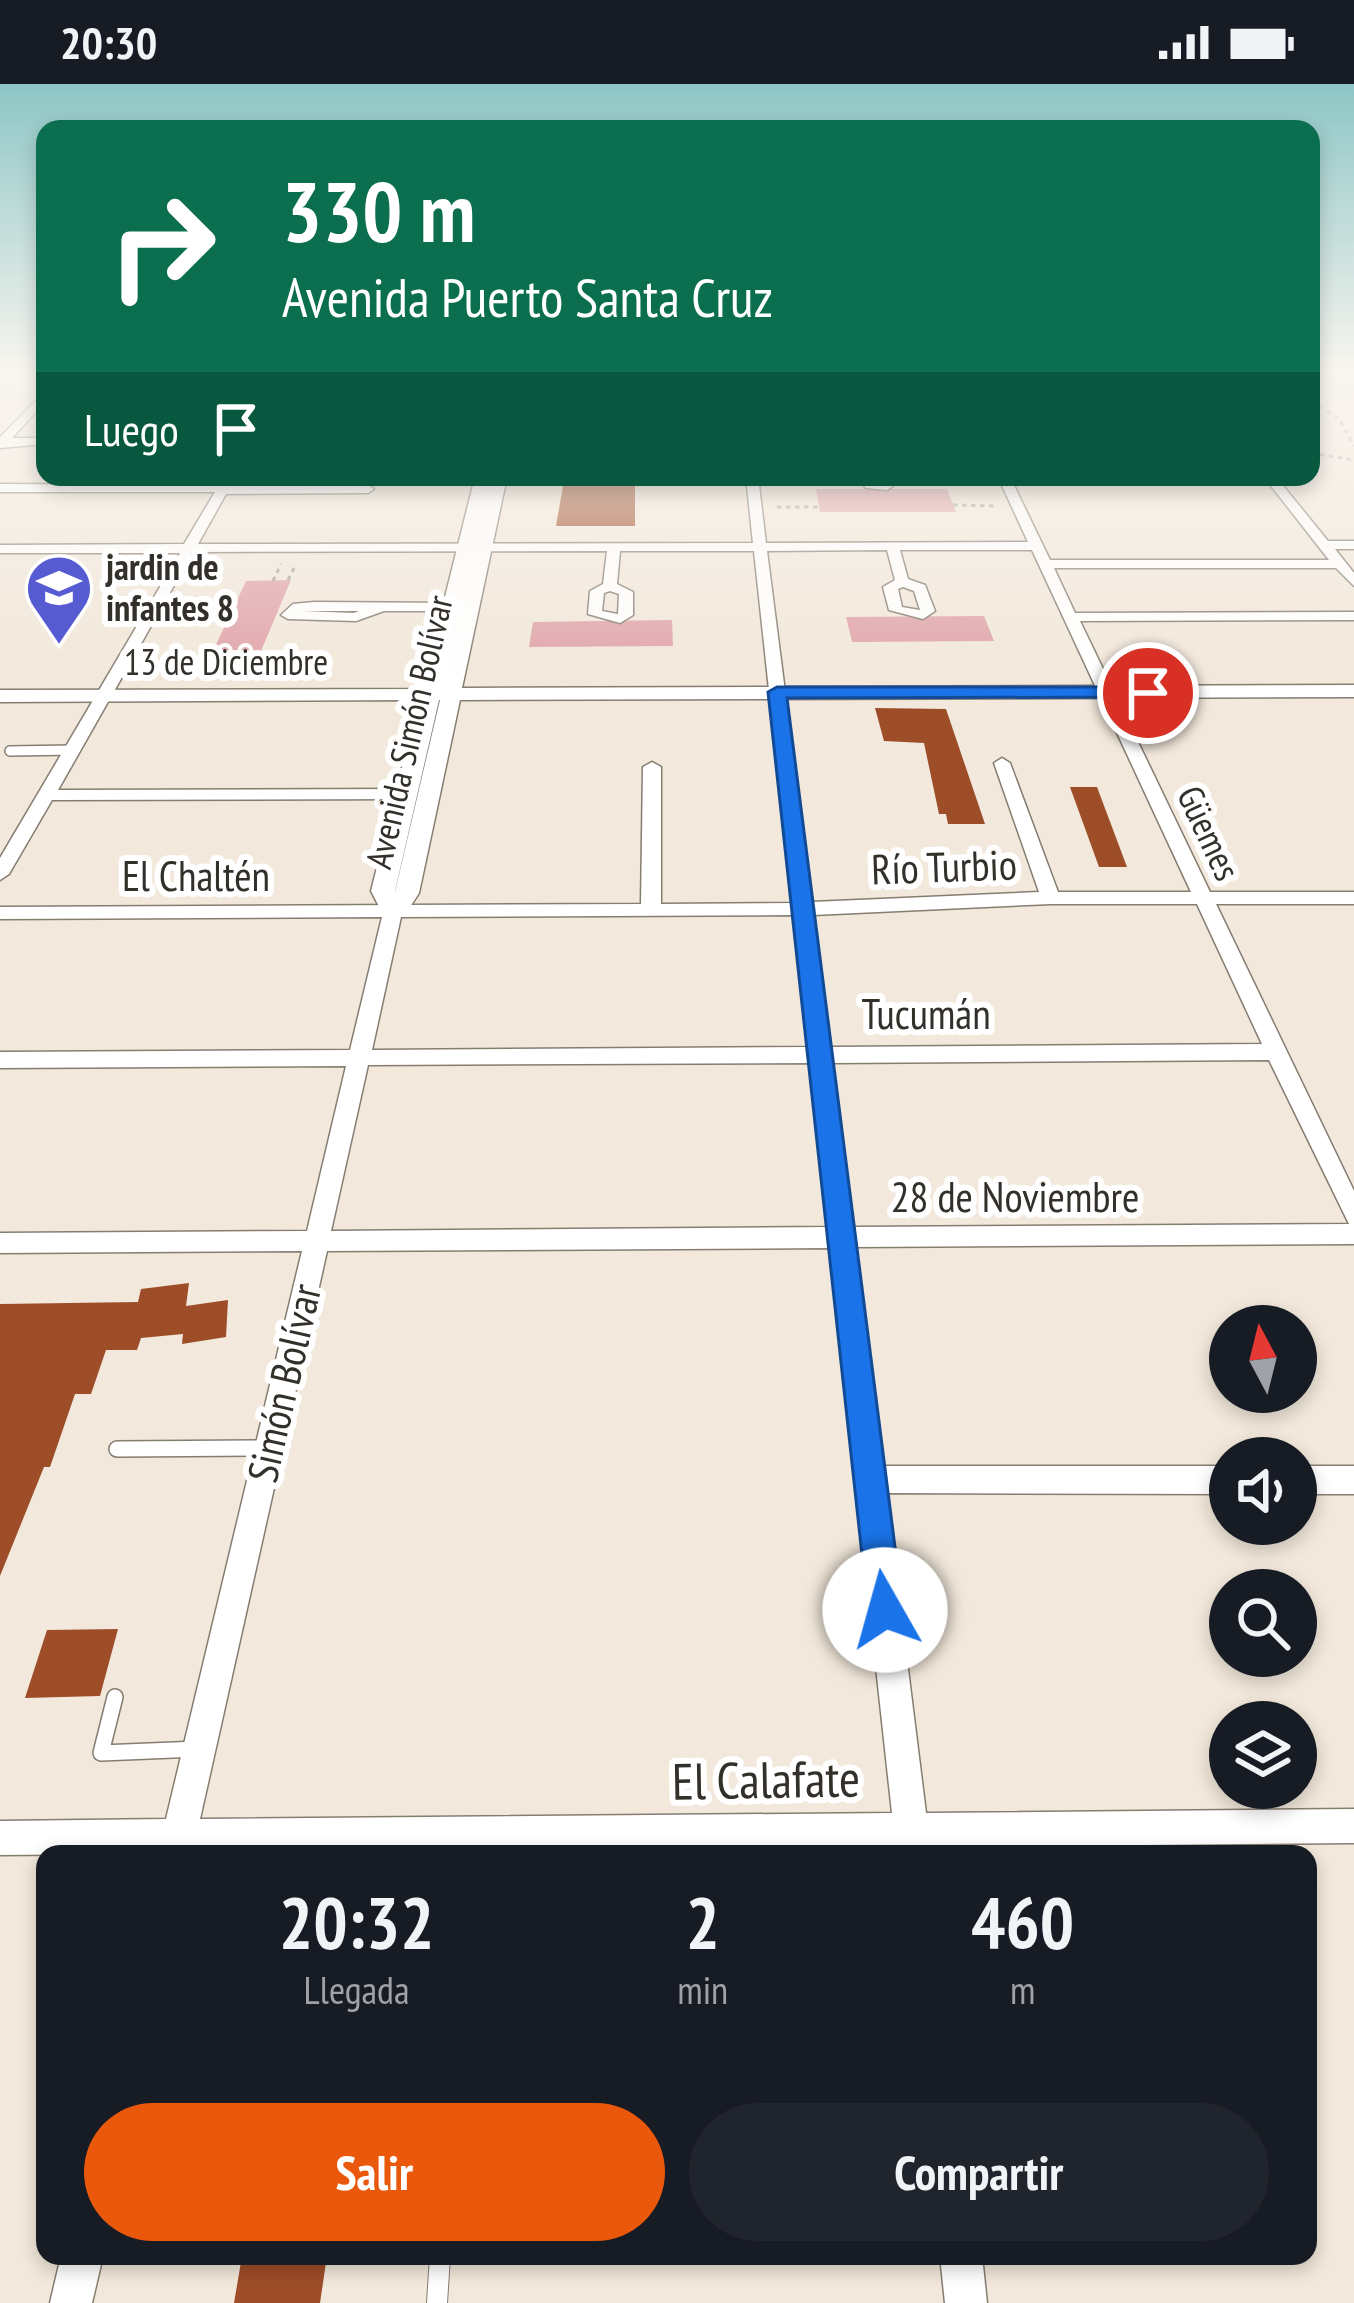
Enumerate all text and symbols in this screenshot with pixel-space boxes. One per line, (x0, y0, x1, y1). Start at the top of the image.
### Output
text: 20:30 (60, 13, 157, 71)
text: 330 m (282, 156, 475, 265)
icon: right (84, 168, 240, 324)
text: Avenida Puerto Santa Cruz (282, 262, 773, 332)
icon: arrive (203, 396, 269, 462)
text: Luego (84, 400, 179, 458)
place label: jardin de infantes 8 (105, 543, 234, 631)
school or university icon: jardin de infantes 8 (24, 553, 94, 647)
street label: Avenida Simón Bolívar (354, 591, 463, 873)
street label: 13 de Diciembre (124, 638, 328, 685)
pin (1097, 642, 1199, 744)
icon: arrive (1115, 660, 1181, 726)
street label: Güemes (1167, 778, 1252, 887)
street label: Río Turbio (870, 836, 1018, 897)
street label: El Chaltén (122, 848, 270, 903)
street label: Tucumán (861, 986, 991, 1041)
street label: 28 de Noviembre (891, 1169, 1139, 1224)
street label: Simón Bolívar (234, 1278, 333, 1487)
north arrow (1209, 1305, 1317, 1413)
map controls (1209, 1305, 1317, 1809)
button: sound (1209, 1437, 1317, 1545)
position arrow (822, 1547, 948, 1673)
button: search (1209, 1569, 1317, 1677)
button: layers (1209, 1701, 1317, 1809)
street label: El Calafate (671, 1744, 861, 1814)
text: 20:32 (279, 1875, 435, 1968)
text: 2 (686, 1875, 720, 1968)
text: 460 (971, 1875, 1074, 1968)
text: Llegada (304, 1964, 410, 2015)
text: min (677, 1964, 728, 2015)
text: m (1010, 1964, 1035, 2015)
button: Salir (84, 2103, 665, 2241)
button: Compartir (689, 2103, 1269, 2241)

